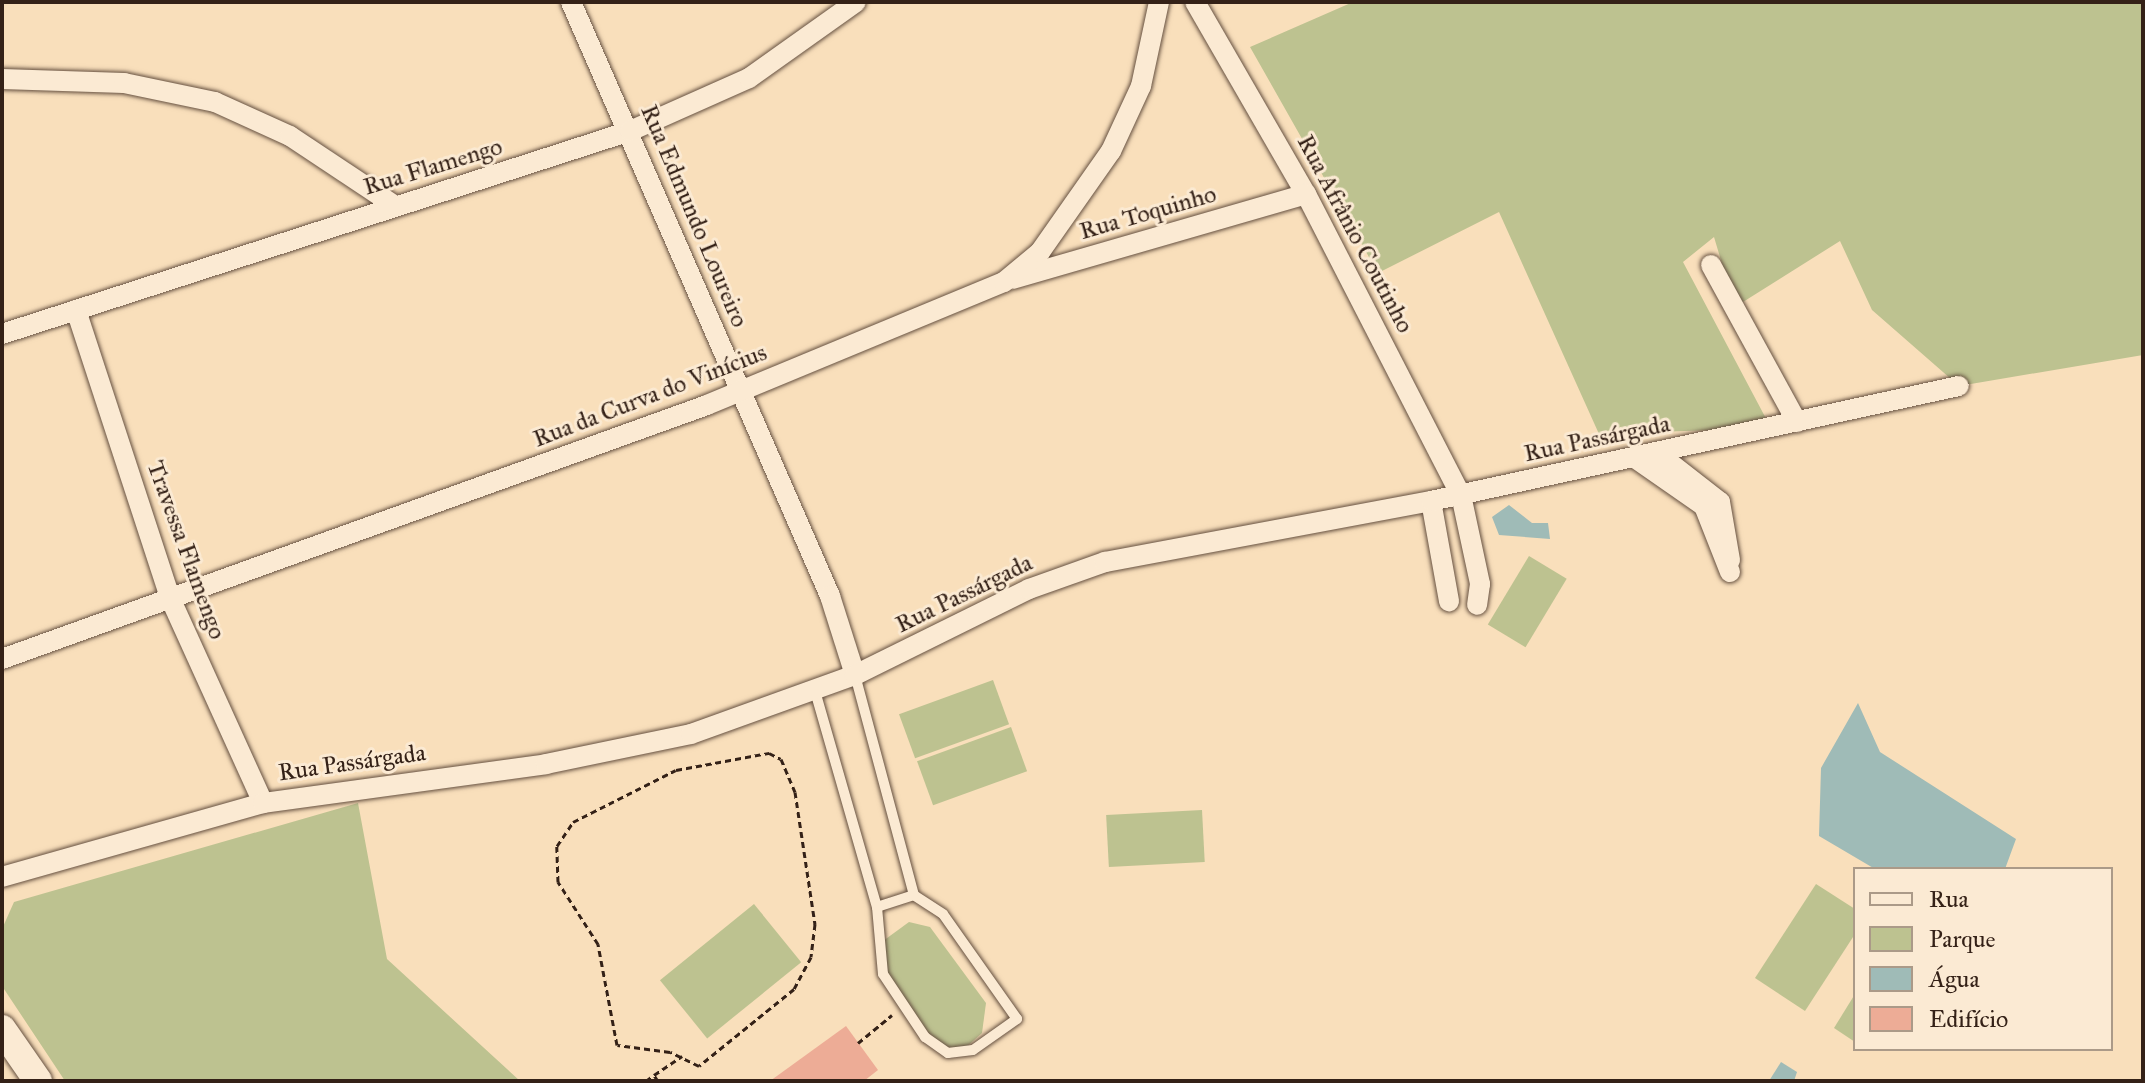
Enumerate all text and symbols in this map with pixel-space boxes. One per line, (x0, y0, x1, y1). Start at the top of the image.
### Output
street label: Rua Edmundo Loureiro (634, 101, 754, 331)
street label: Rua Afrânio Coutinho (1291, 130, 1419, 338)
street label: Rua Flamengo (360, 132, 506, 202)
street label: Rua Toquinho (1076, 180, 1220, 246)
street label: Rua da Curva do Vinícius (529, 338, 771, 454)
street label: Rua Passárgada (1521, 409, 1673, 469)
street label: Travessa Flamengo (140, 457, 232, 643)
street label: Rua Passárgada (891, 549, 1037, 639)
street label: Rua Passárgada (277, 738, 427, 788)
legend (1853, 867, 2113, 1051)
text: Rua (1929, 884, 1969, 914)
text: Parque (1929, 924, 1996, 954)
text: Água (1929, 964, 1980, 994)
text: Edifício (1929, 1004, 2008, 1034)

